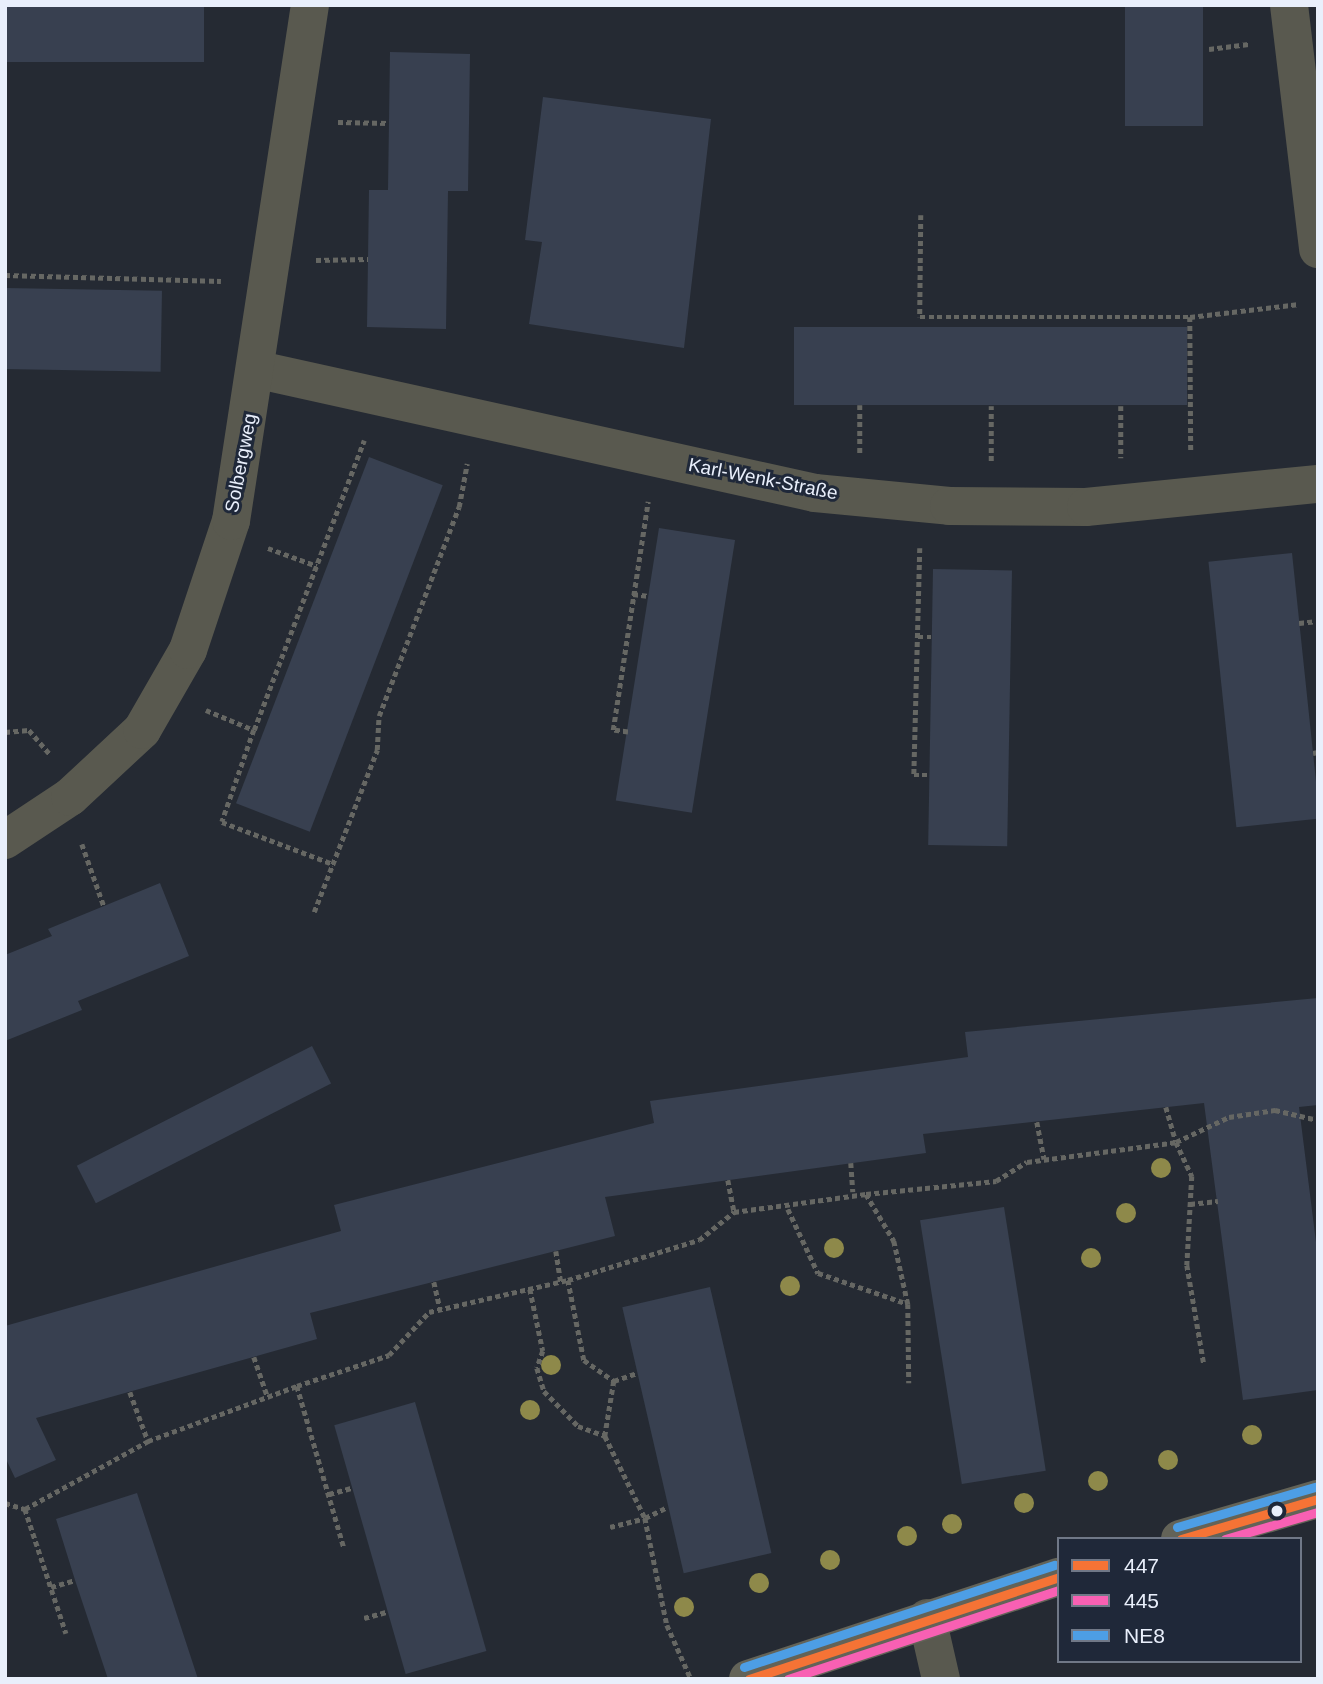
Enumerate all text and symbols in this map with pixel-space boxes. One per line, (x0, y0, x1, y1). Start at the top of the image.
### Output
street label: Solbergweg (220, 412, 262, 514)
street label: Karl-Wenk-Straße (686, 453, 840, 505)
unlabelled marker (1270, 1504, 1284, 1518)
legend (1057, 1537, 1302, 1663)
text: 447 (1124, 1554, 1159, 1577)
text: 445 (1124, 1589, 1159, 1612)
text: NE8 (1124, 1624, 1165, 1647)

